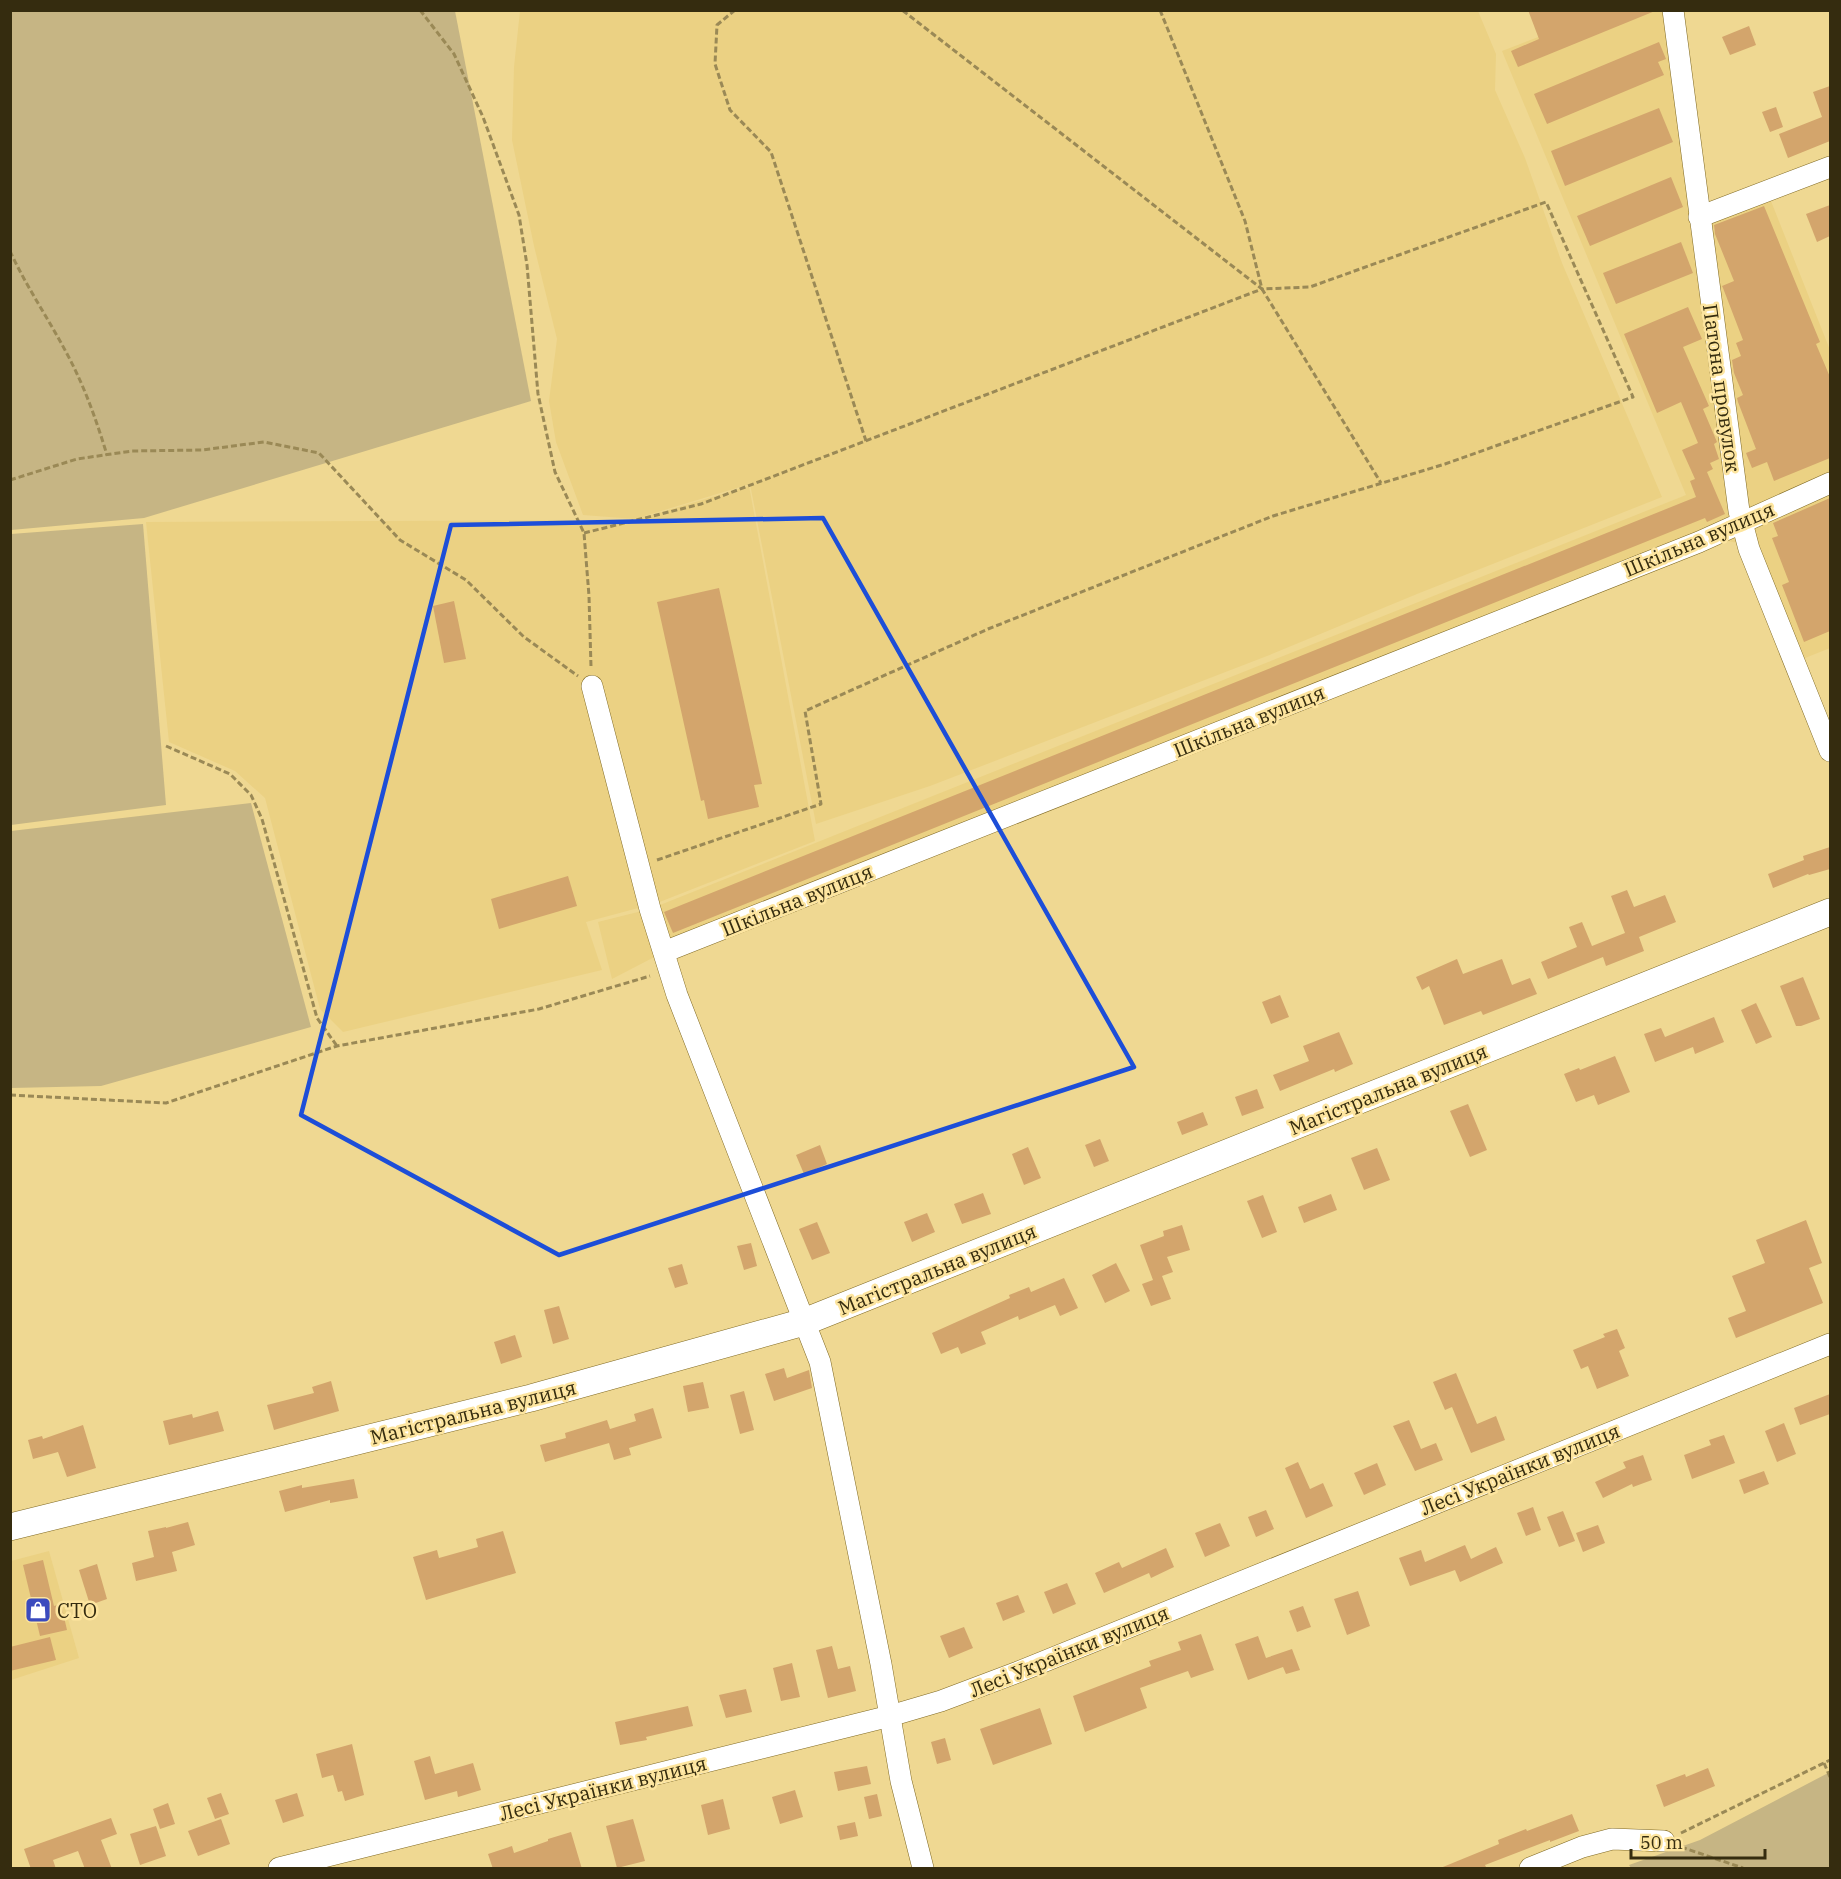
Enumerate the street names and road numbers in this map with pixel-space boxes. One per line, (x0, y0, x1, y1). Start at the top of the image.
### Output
street label: Патона провулок (1697, 302, 1747, 474)
street label: Шкільна вулиця (1620, 495, 1778, 583)
street label: Шкільна вулиця (1169, 678, 1329, 764)
street label: Шкільна вулиця (717, 857, 877, 943)
street label: Магістральна вулиця (1285, 1037, 1491, 1141)
street label: Магістральна вулиця (834, 1217, 1040, 1321)
street label: Магістральна вулиця (367, 1373, 579, 1451)
street label: Лесі Українки вулиця (1416, 1417, 1624, 1521)
street label: Лесі Українки вулиця (965, 1599, 1173, 1703)
street label: Лесі Українки вулиця (497, 1749, 709, 1827)

